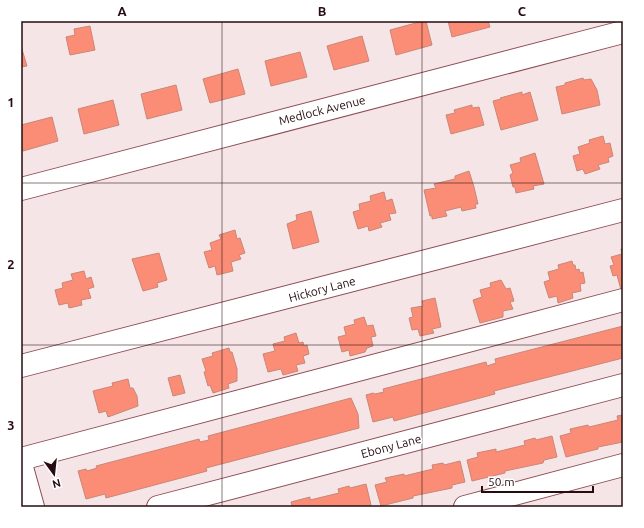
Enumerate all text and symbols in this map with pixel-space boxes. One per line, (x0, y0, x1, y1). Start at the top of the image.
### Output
text: A (117, 4, 127, 18)
text: B (318, 4, 327, 18)
text: C (518, 4, 527, 18)
street label: Medlock Avenue (277, 93, 367, 127)
text: 1 (7, 95, 15, 109)
text: 2 (7, 257, 15, 271)
street label: Hickory Lane (287, 274, 357, 304)
text: 3 (7, 418, 15, 432)
street label: Ebony Lane (359, 432, 423, 460)
north arrow (34, 454, 74, 494)
scale bar (482, 468, 593, 494)
text: 50 m (488, 475, 515, 488)
text: N (51, 477, 62, 491)

